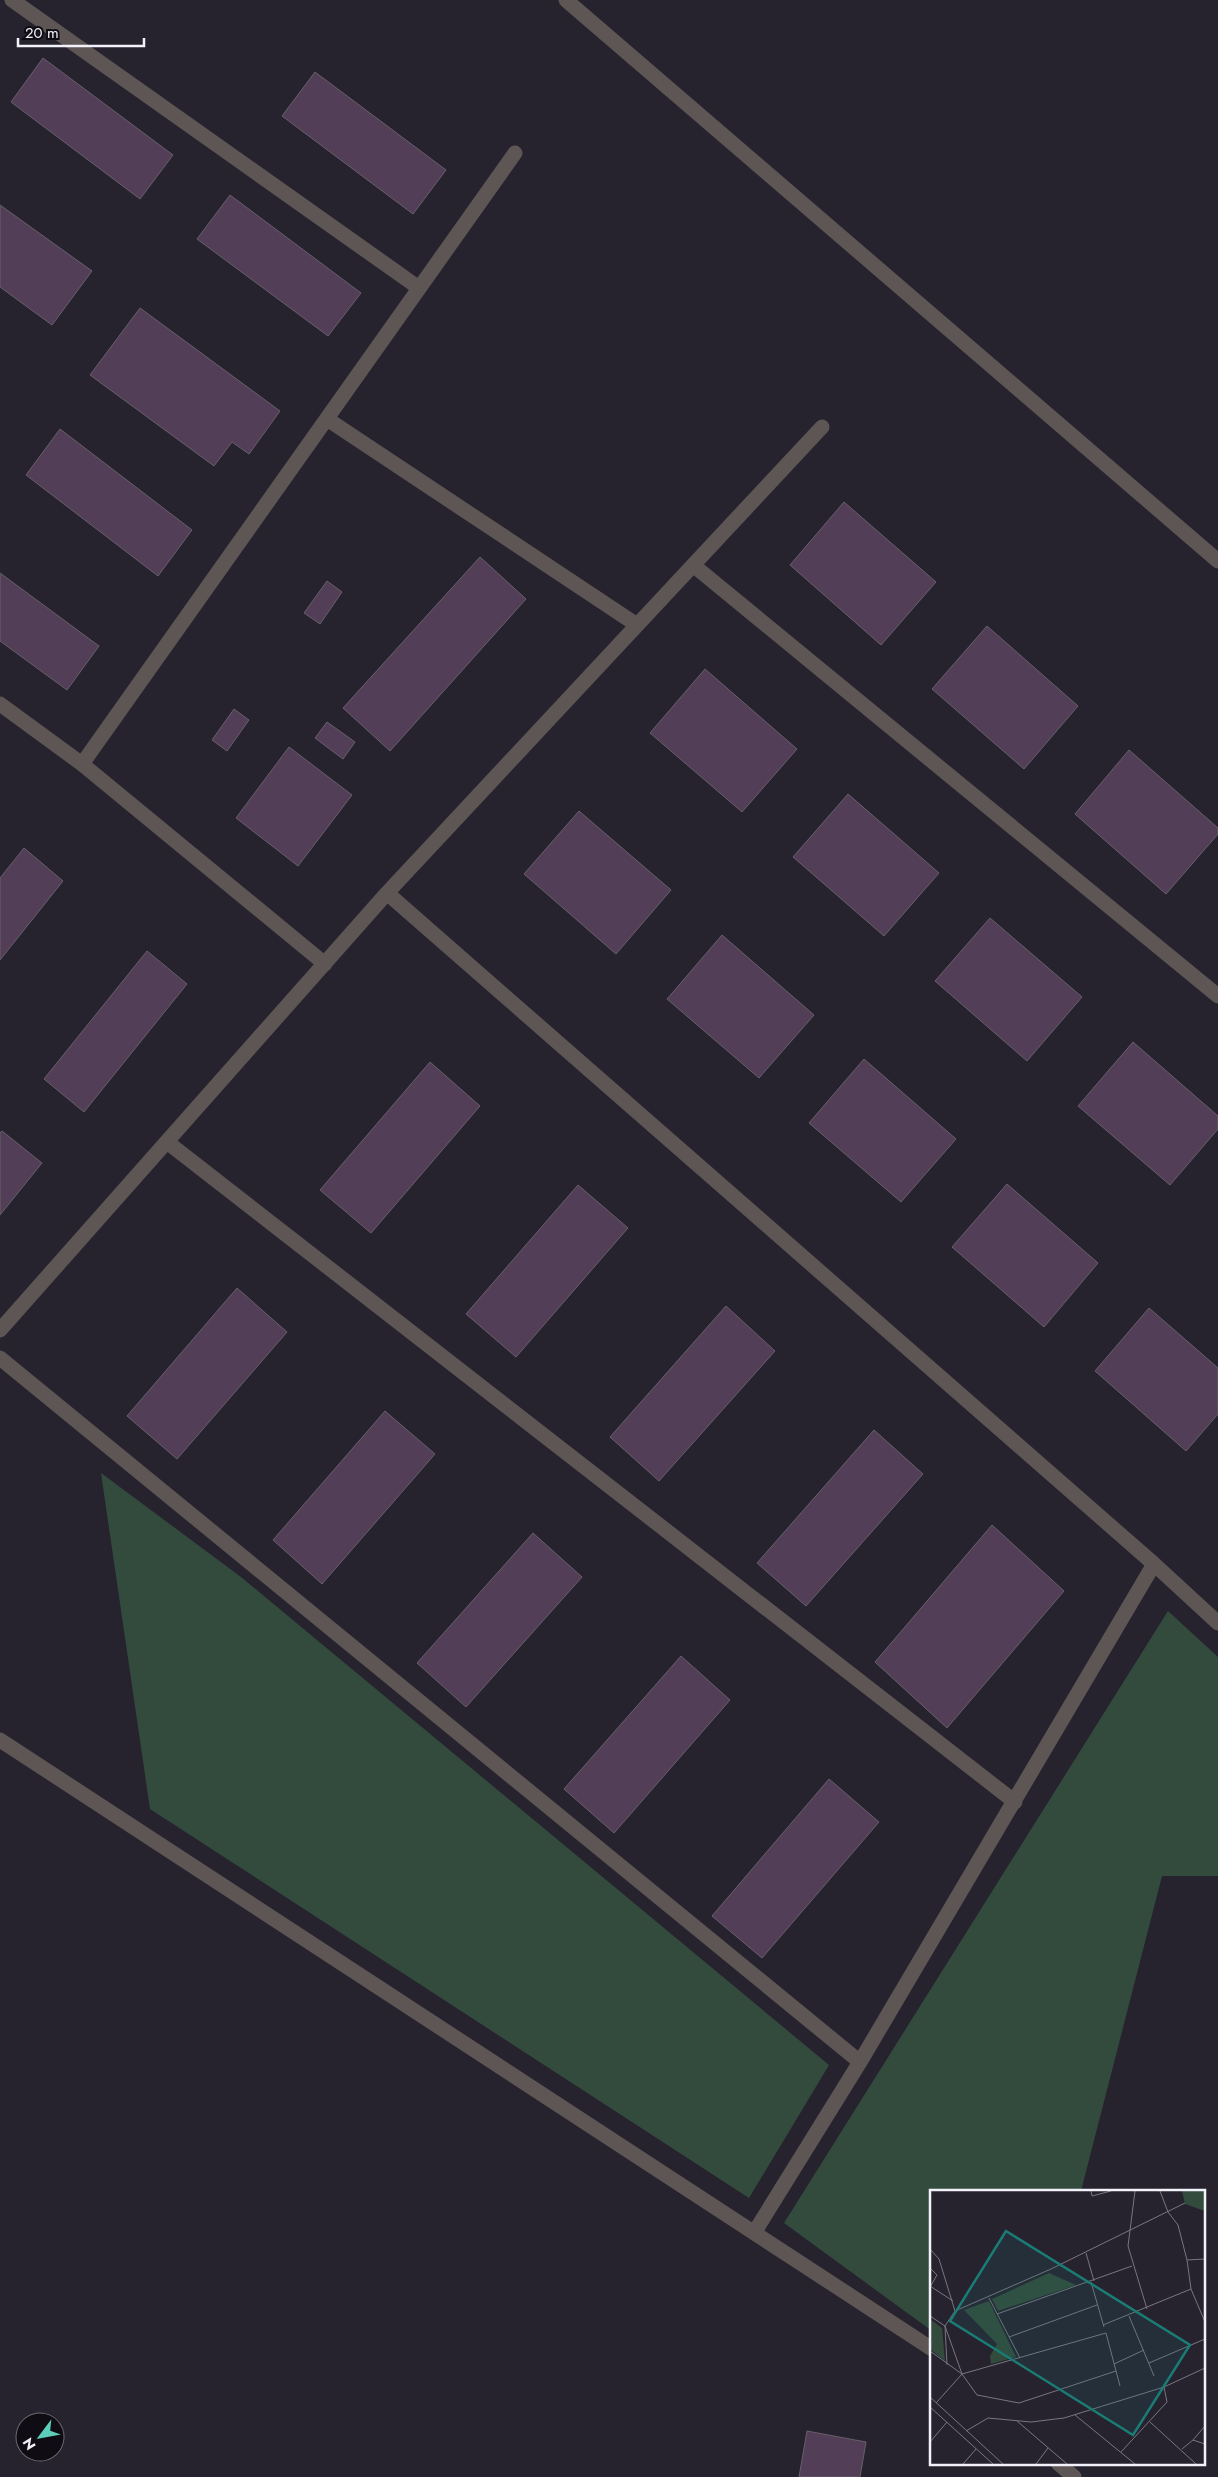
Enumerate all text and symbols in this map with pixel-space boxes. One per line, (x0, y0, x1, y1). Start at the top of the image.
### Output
scale bar (18, 15, 144, 47)
text: 20 m (25, 22, 59, 44)
inset map (930, 2190, 1206, 2464)
north arrow (15, 2412, 65, 2462)
text: N (18, 2434, 40, 2454)

